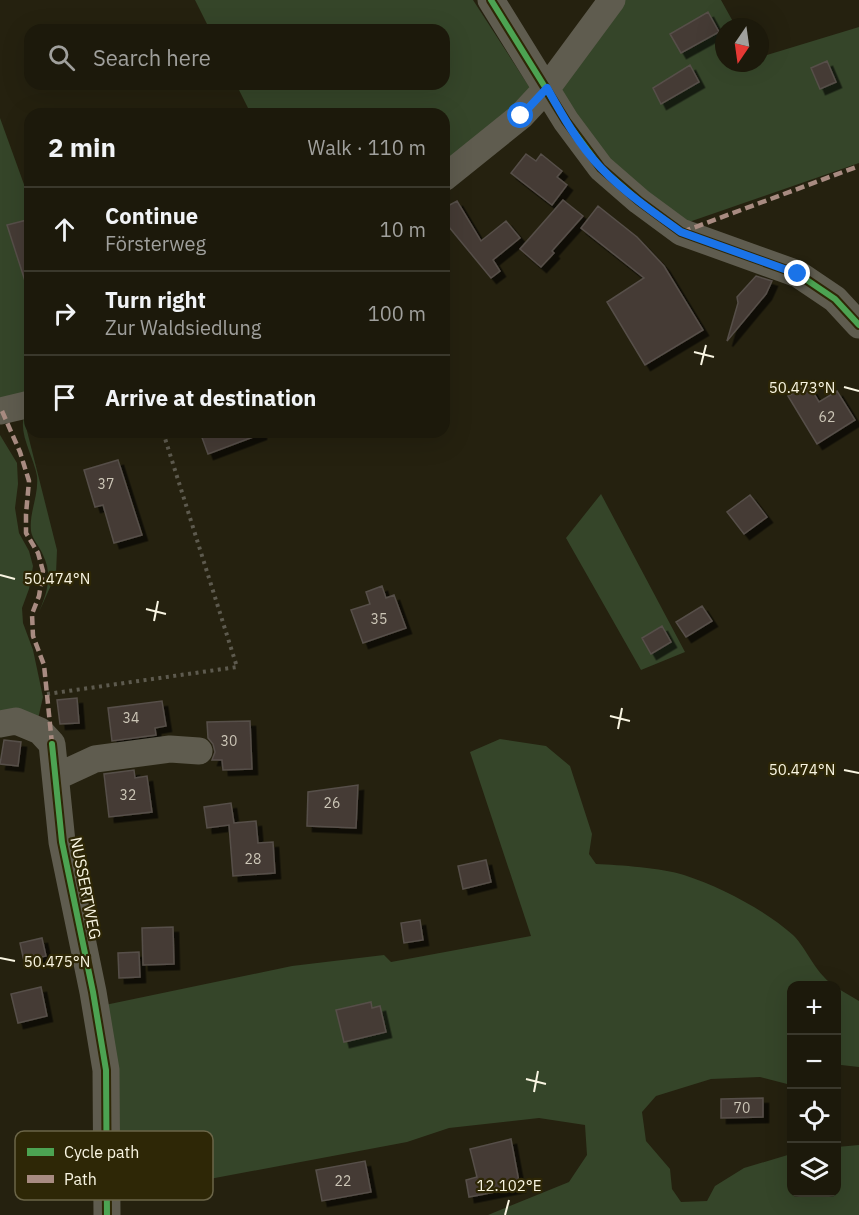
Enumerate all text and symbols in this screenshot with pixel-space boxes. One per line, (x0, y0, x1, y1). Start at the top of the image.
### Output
north arrow (715, 18, 769, 72)
search box (24, 24, 450, 90)
icon: search (45, 41, 78, 74)
text: Search here (93, 43, 211, 72)
route start (507, 102, 533, 128)
text: 2 min (48, 130, 116, 164)
text: Walk · 110 m (308, 134, 426, 161)
text: Continue (105, 201, 198, 230)
icon: ahead (48, 213, 81, 246)
text: 10 m (380, 216, 426, 243)
text: Försterweg (105, 230, 206, 257)
route end (784, 260, 810, 286)
text: Turn right (105, 285, 206, 314)
icon: right (48, 297, 81, 330)
text: 100 m (368, 300, 426, 327)
text: Zur Waldsiedlung (105, 314, 261, 341)
text: 50.473°N (769, 378, 835, 397)
icon: arrive (48, 381, 81, 414)
text: Arrive at destination (105, 383, 316, 412)
house number: 62 (819, 408, 835, 426)
house number: 37 (98, 475, 114, 493)
text: 50.474°N (24, 569, 90, 588)
house number: 35 (371, 610, 387, 628)
house number: 34 (123, 709, 139, 727)
house number: 30 (221, 732, 237, 750)
text: 50.474°N (769, 760, 835, 779)
house number: 32 (120, 786, 136, 804)
house number: 26 (324, 794, 340, 812)
street label: NUSSERTWEG (66, 835, 106, 941)
house number: 28 (245, 850, 261, 868)
text: 50.475°N (24, 952, 90, 971)
map controls (787, 981, 841, 1197)
button: + (787, 981, 841, 1035)
button: − (787, 1035, 841, 1089)
button: locate (787, 1089, 841, 1143)
house number: 70 (734, 1099, 750, 1117)
legend (15, 1131, 213, 1200)
text: Cycle path (64, 1142, 139, 1162)
button: layers (787, 1143, 841, 1197)
text: Path (64, 1169, 97, 1189)
house number: 22 (335, 1172, 351, 1190)
text: 12.102°E (477, 1176, 541, 1195)

